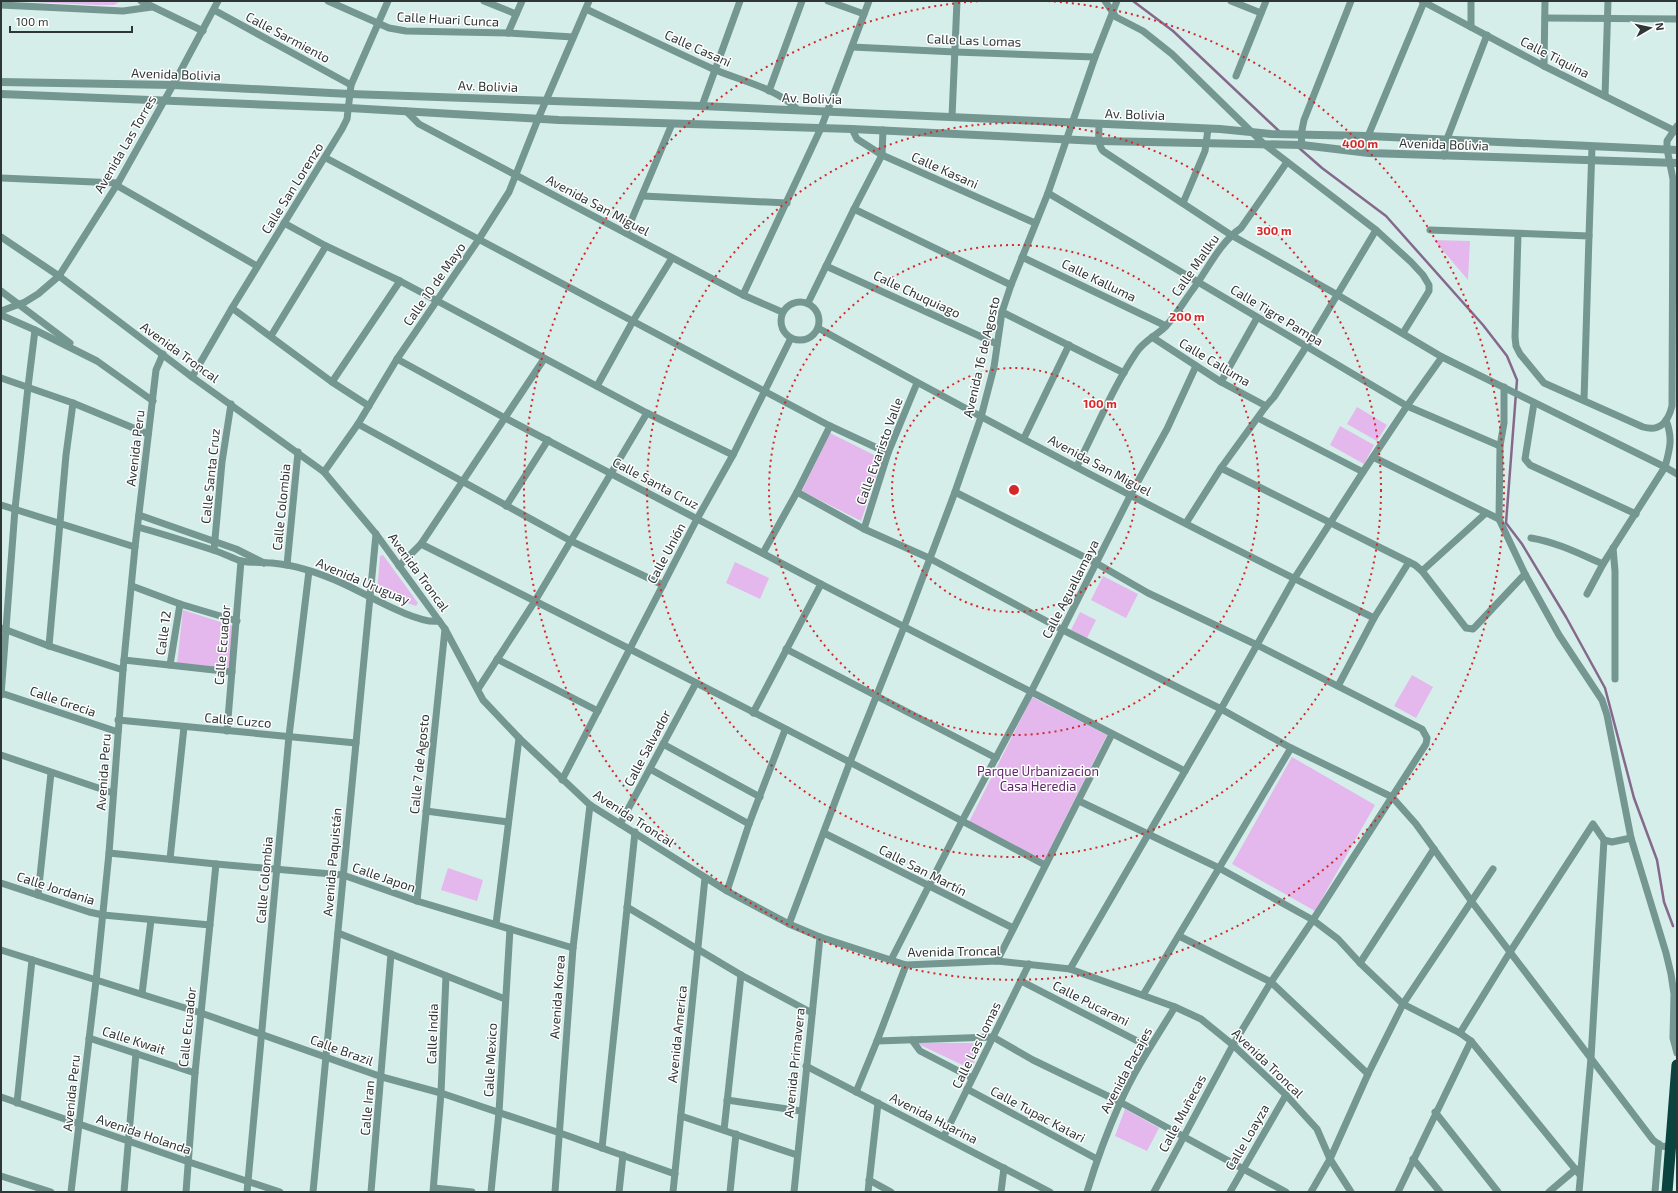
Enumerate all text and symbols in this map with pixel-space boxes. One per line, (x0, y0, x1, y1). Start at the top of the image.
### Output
scale bar (10, 8, 132, 34)
street label: Calle Sarmiento (243, 8, 333, 66)
street label: Calle Huari Cunca (396, 8, 500, 30)
north arrow (1630, 8, 1670, 48)
text: 100 m (16, 14, 48, 28)
text: N (1653, 21, 1667, 31)
street label: Calle Casani (662, 26, 734, 70)
street label: Calle Las Lomas (926, 30, 1022, 50)
street label: Calle Tiquina (1518, 33, 1592, 81)
street label: Avenida Bolivia (131, 64, 221, 84)
street label: Av. Bolivia (458, 77, 518, 95)
street label: Av. Bolivia (782, 89, 842, 107)
street label: Avenida Las Torres (91, 92, 159, 196)
street label: Av. Bolivia (1105, 105, 1165, 123)
street label: Avenida Bolivia (1399, 134, 1489, 154)
text: 400 m (1342, 136, 1378, 150)
street label: Calle San Lorenzo (257, 139, 327, 237)
street label: Calle Kasani (909, 148, 981, 192)
street label: Avenida San Miguel (544, 171, 653, 239)
text: 300 m (1256, 223, 1292, 237)
street label: Calle Mallku (1168, 231, 1222, 299)
street label: Calle 10 de Mayo (399, 239, 469, 329)
street label: Calle Kalluma (1059, 255, 1139, 305)
street label: Calle Chuquiago (871, 267, 963, 321)
street label: Calle Tigre Pampa (1228, 281, 1326, 349)
street label: Avenida 16 de Agosto (959, 295, 1003, 419)
text: 200 m (1169, 309, 1205, 323)
street label: Avenida Troncal (138, 318, 223, 386)
street label: Calle Calluma (1176, 334, 1254, 390)
street label: Calle Evaristo Valle (852, 395, 906, 507)
text: 100 m (1083, 396, 1117, 410)
street label: Avenida Peru (122, 409, 148, 487)
street label: Calle Santa Cruz (197, 428, 223, 524)
street label: Avenida San Miguel (1046, 431, 1155, 499)
street label: Calle Santa Cruz (610, 453, 702, 513)
street label: Calle Colombia (268, 463, 294, 551)
centre of rings (1007, 483, 1021, 497)
street label: Calle Unión (643, 520, 689, 586)
street label: Avenida Troncal (385, 530, 453, 615)
street label: Calle Aguallamaya (1038, 537, 1102, 641)
street label: Avenida Uruguay (314, 554, 412, 608)
street label: Calle Ecuador (211, 604, 233, 686)
street label: Calle 12 (152, 610, 174, 656)
street label: Calle Grecia (28, 682, 98, 720)
street label: Calle Salvador (620, 707, 674, 789)
street label: Calle Cuzco (204, 709, 272, 731)
street label: Calle 7 de Agosto (406, 713, 432, 815)
street label: Avenida Peru (92, 733, 114, 811)
park label: Parque Urbanizacion Casa Heredia (977, 763, 1099, 794)
street label: Avenida Troncal (591, 786, 678, 850)
street label: Avenida Paquistán (319, 807, 345, 917)
street label: Calle Colombia (252, 836, 276, 924)
street label: Calle San Martín (876, 841, 970, 899)
street label: Calle Japon (350, 859, 418, 895)
street label: Calle Jordania (15, 868, 97, 908)
street label: Avenida Troncal (907, 942, 1001, 960)
street label: Avenida Korea (546, 955, 568, 1039)
street label: Calle Pucarani (1050, 977, 1132, 1029)
street label: Avenida America (664, 984, 690, 1084)
street label: Calle Ecuador (175, 986, 199, 1068)
street label: Calle Las Lomas (948, 999, 1004, 1091)
street label: Calle India (423, 1003, 441, 1065)
street label: Avenida Primavera (780, 1007, 808, 1119)
street label: Calle Kwait (100, 1022, 168, 1058)
street label: Calle Mexico (480, 1022, 500, 1098)
street label: Avenida Pacajes (1097, 1024, 1155, 1116)
street label: Avenida Troncal (1229, 1025, 1307, 1101)
street label: Calle Brazil (308, 1031, 376, 1069)
street label: Avenida Peru (59, 1054, 83, 1132)
street label: Calle Muñecas (1155, 1071, 1209, 1155)
street label: Calle Iran (357, 1080, 377, 1136)
street label: Calle Tupac Katari (988, 1082, 1088, 1146)
street label: Avenida Huarina (887, 1089, 981, 1147)
street label: Calle Loayza (1222, 1101, 1272, 1173)
street label: Avenida Holanda (95, 1110, 193, 1158)

